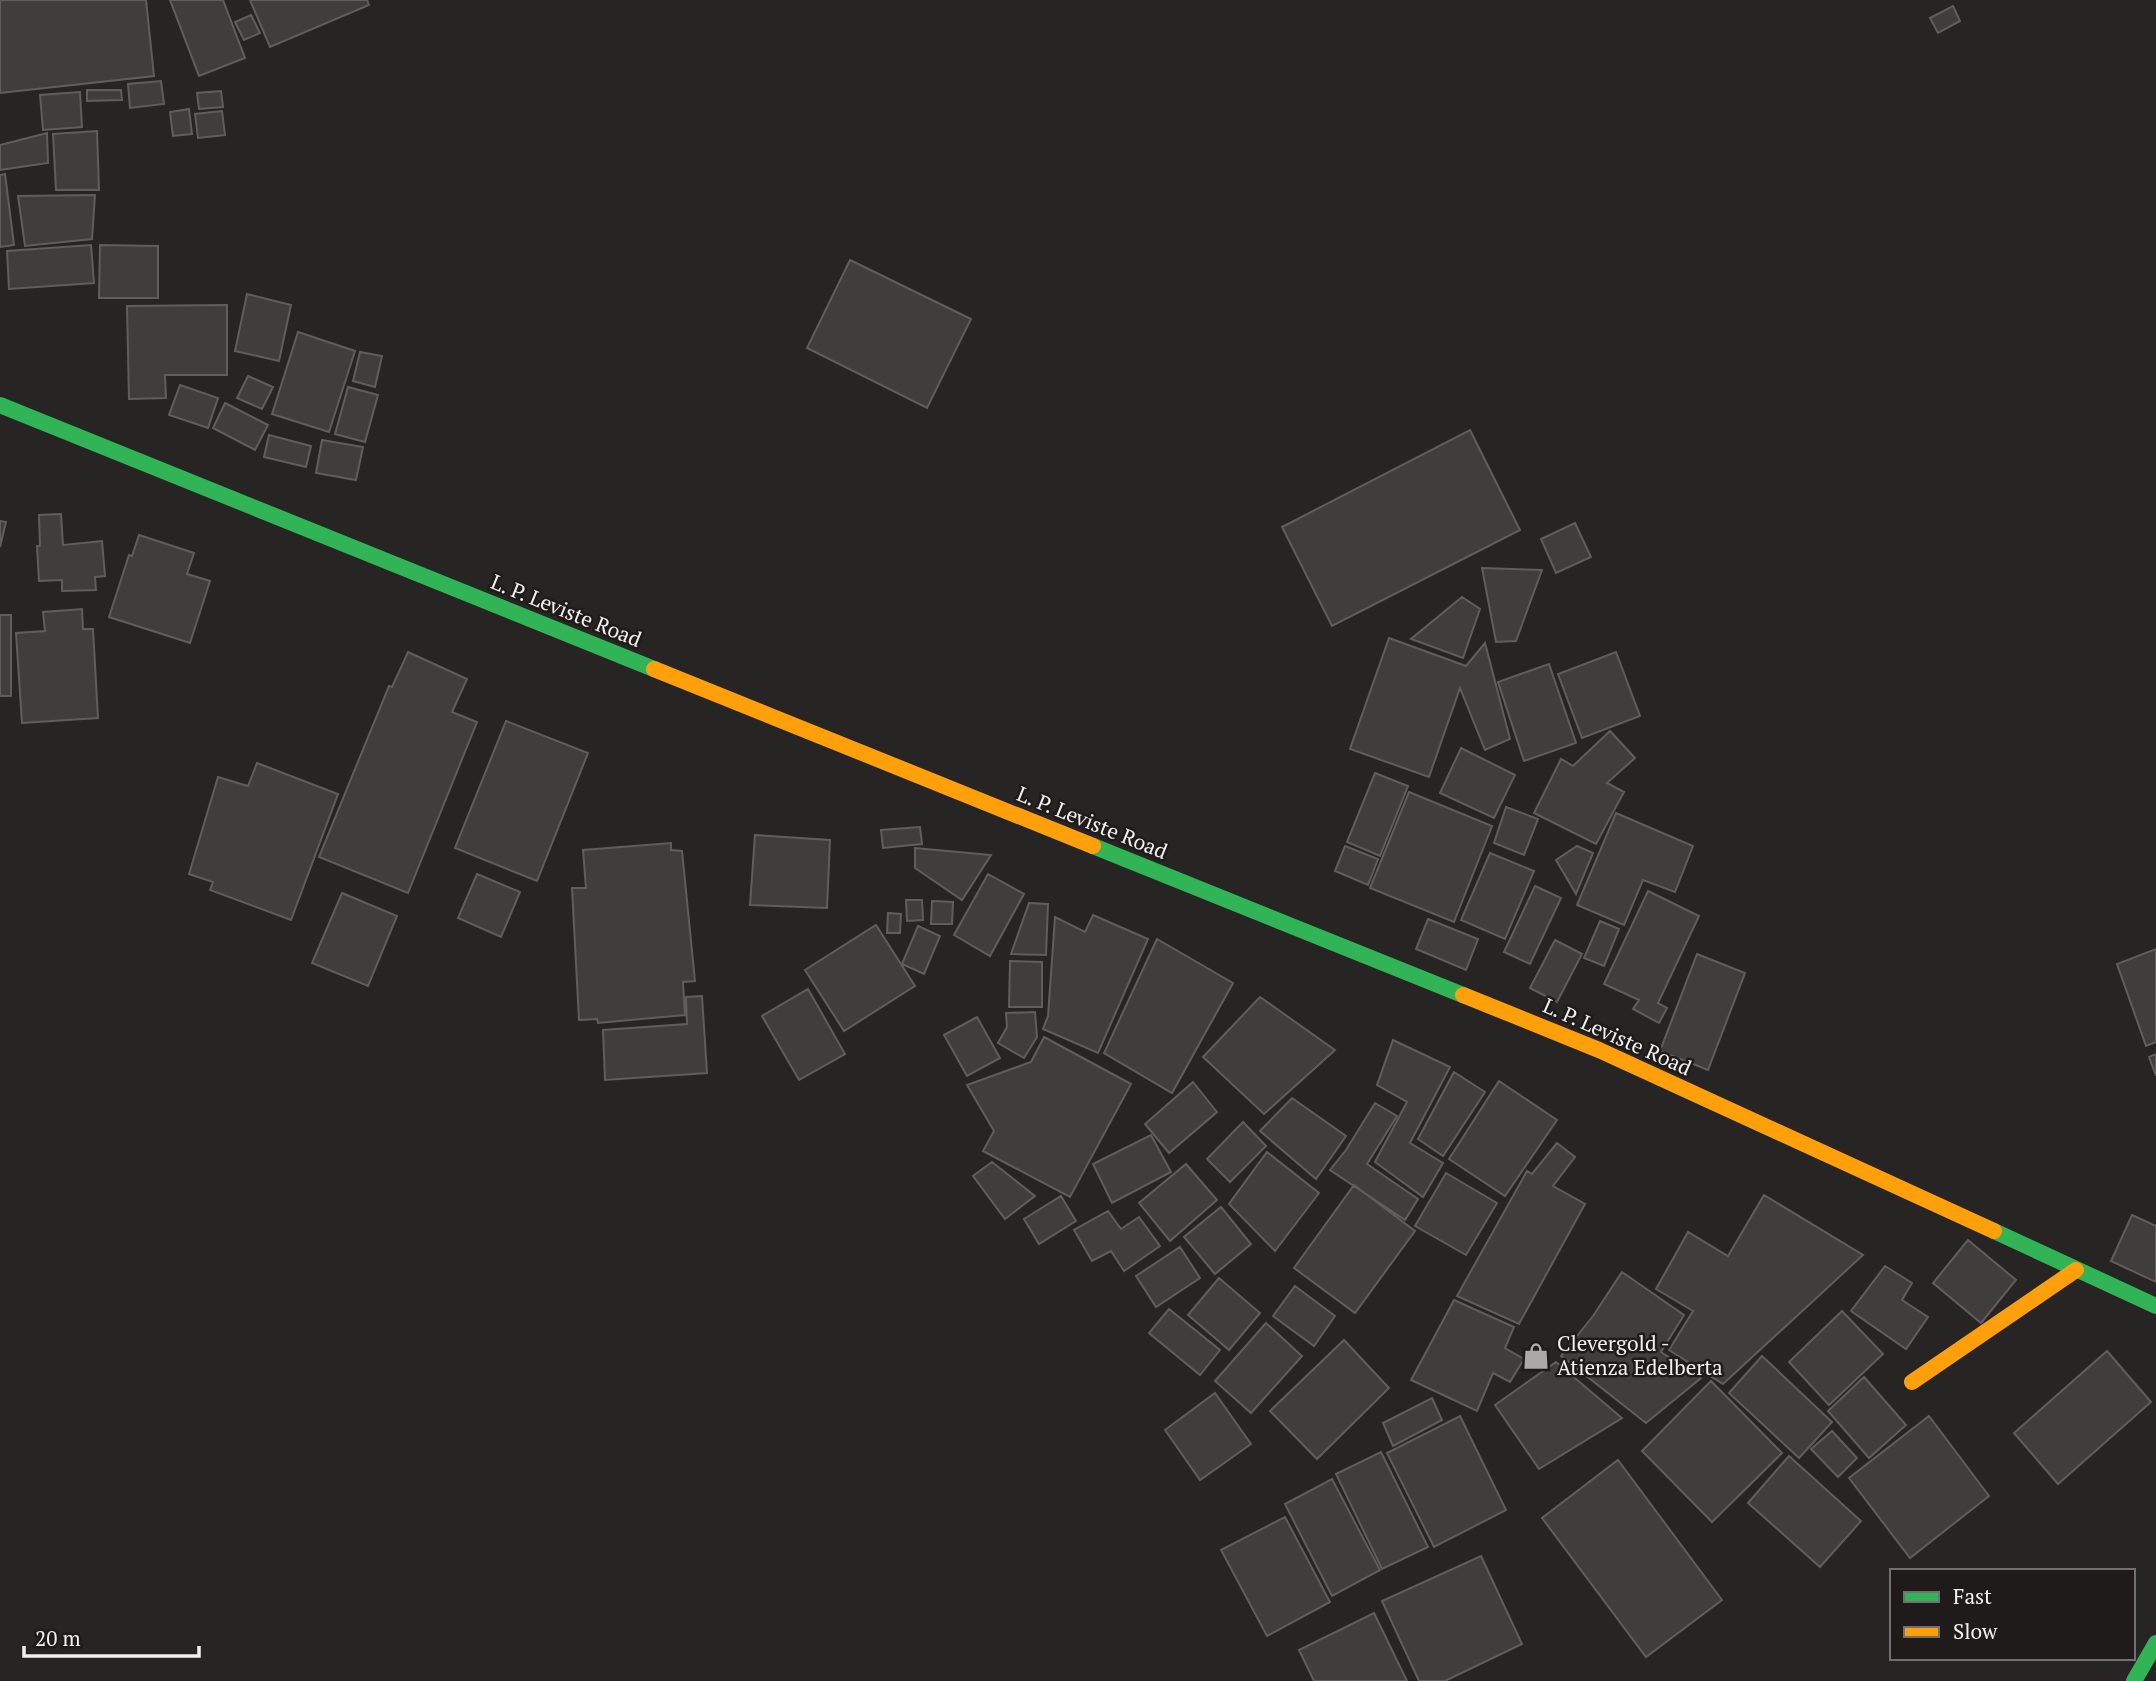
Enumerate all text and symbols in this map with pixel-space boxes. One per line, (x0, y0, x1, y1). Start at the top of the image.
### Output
street label: L. P. Leviste Road (487, 567, 646, 653)
street label: L. P. Leviste Road (1013, 779, 1172, 865)
street label: L. P. Leviste Road (1539, 991, 1696, 1082)
place label: Clevergold - Atienza Edelberta (1557, 1329, 1723, 1381)
shop icon: Clevergold - Atienza Edelberta (1521, 1341, 1551, 1371)
legend (1890, 1569, 2135, 1660)
text: Fast (1953, 1582, 1992, 1610)
scale bar (24, 1614, 200, 1658)
text: Slow (1953, 1617, 1998, 1645)
text: 20 m (35, 1624, 81, 1652)

